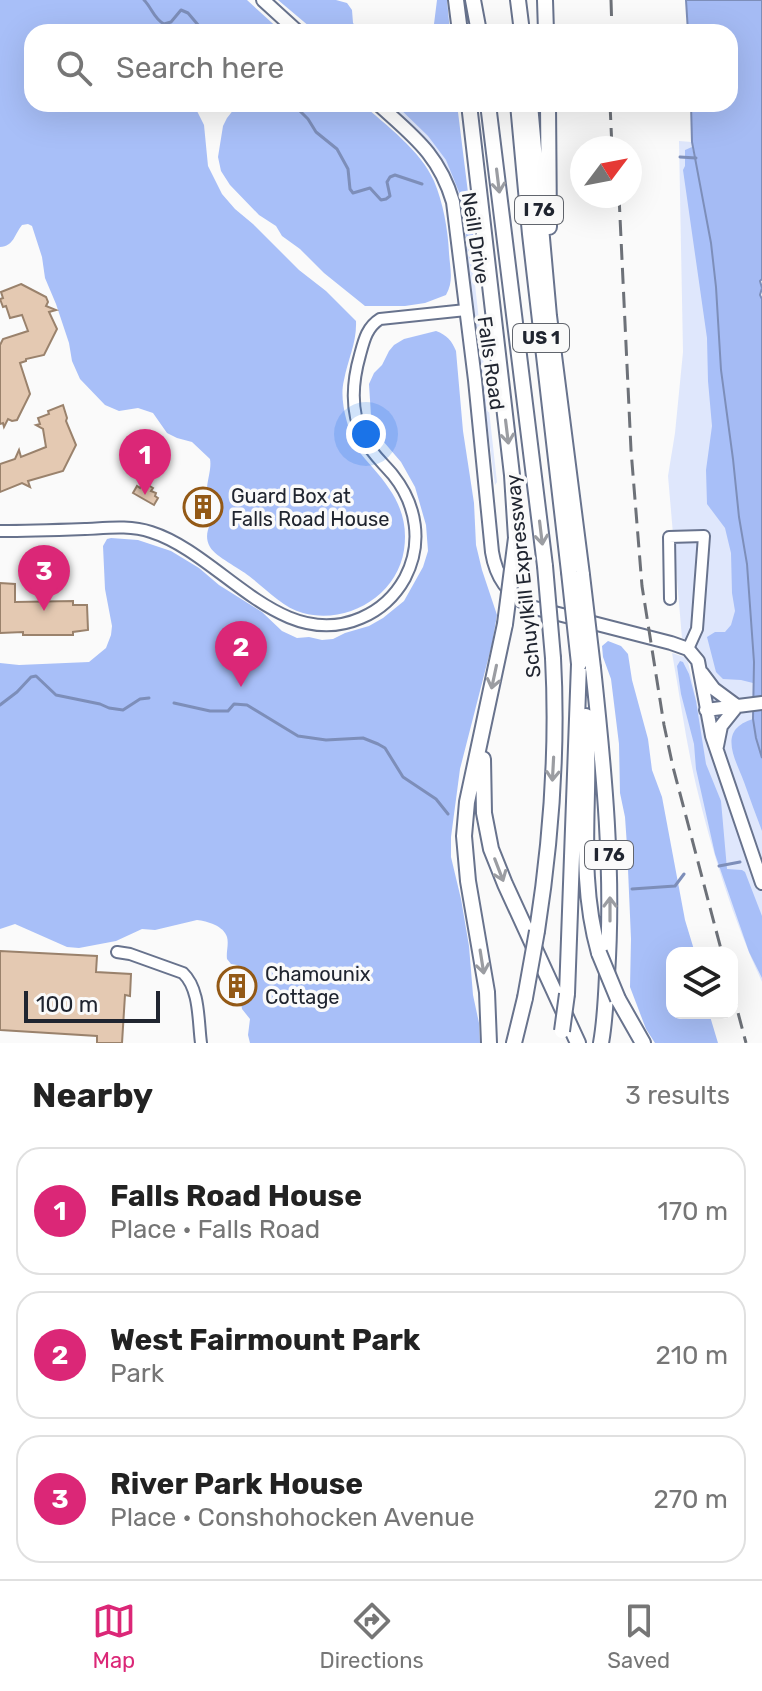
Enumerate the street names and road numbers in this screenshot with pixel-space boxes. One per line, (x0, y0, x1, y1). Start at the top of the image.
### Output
street label: Neill Drive (457, 190, 495, 286)
road number: I 76 (515, 196, 563, 224)
street label: Falls Road (473, 315, 509, 411)
road number: US 1 (513, 324, 569, 352)
street label: Schuylkill Expressway (500, 473, 546, 679)
road number: I 76 (585, 841, 633, 869)

